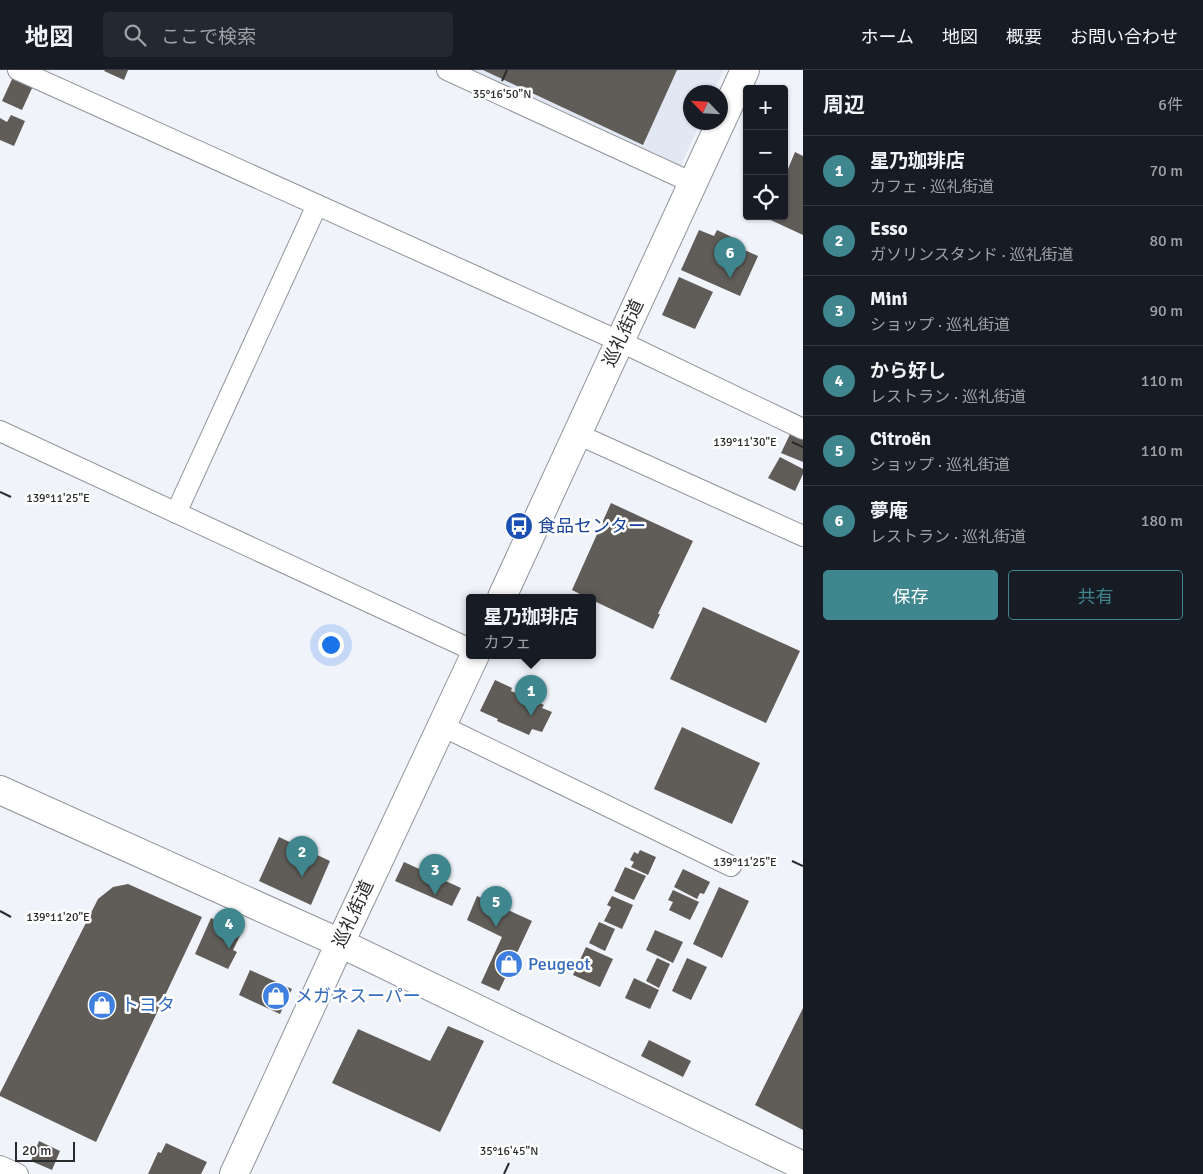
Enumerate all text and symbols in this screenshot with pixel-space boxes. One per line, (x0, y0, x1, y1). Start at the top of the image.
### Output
search box (103, 12, 453, 57)
icon: search (121, 21, 149, 49)
text: 地図 (25, 22, 73, 52)
text: ここで検索 (161, 25, 256, 49)
text: ホーム (861, 26, 914, 48)
text: 地図 (942, 26, 978, 48)
text: 概要 (1006, 26, 1042, 48)
text: お問い合わせ (1070, 26, 1178, 48)
north arrow (683, 85, 728, 130)
map controls (743, 85, 788, 220)
button: + (743, 85, 788, 130)
text: 35°16'50"N (473, 87, 531, 102)
text: 周辺 (823, 92, 865, 118)
text: 6件 (1158, 95, 1183, 115)
button: − (743, 130, 788, 175)
text: 星乃珈琲店 (870, 149, 965, 173)
text: 1 (835, 161, 843, 181)
text: 70 m (1149, 161, 1183, 181)
button: locate (743, 175, 788, 220)
text: カフェ · 巡礼街道 (870, 177, 994, 197)
text: Esso (870, 217, 908, 241)
text: 2 (835, 231, 843, 251)
text: 80 m (1149, 231, 1183, 251)
pin: 6 (714, 237, 746, 278)
text: ガソリンスタンド · 巡礼街道 (870, 245, 1074, 265)
text: Mini (870, 287, 908, 311)
street label: 巡礼街道 (598, 296, 648, 370)
text: 3 (835, 301, 843, 321)
text: 90 m (1149, 301, 1183, 321)
text: ショップ · 巡礼街道 (870, 315, 1010, 335)
text: から好し (870, 359, 946, 383)
text: 4 (835, 371, 843, 391)
text: 110 m (1141, 371, 1183, 391)
text: レストラン · 巡礼街道 (870, 387, 1026, 407)
text: Citroën (870, 427, 931, 451)
text: 139°11'30"E (713, 435, 777, 450)
text: 5 (835, 441, 843, 461)
text: 110 m (1141, 441, 1183, 461)
text: ショップ · 巡礼街道 (870, 455, 1010, 475)
text: 139°11'25"E (26, 491, 90, 506)
text: 夢庵 (870, 499, 908, 523)
bus stop icon: 食品センター (504, 511, 534, 541)
text: 6 (835, 511, 843, 531)
text: 180 m (1141, 511, 1183, 531)
place label: 食品センター (538, 515, 646, 537)
text: レストラン · 巡礼街道 (870, 527, 1026, 547)
button: 保存 (823, 570, 998, 620)
button: 共有 (1008, 570, 1183, 620)
popup (466, 594, 596, 659)
text: 星乃珈琲店 (483, 605, 579, 629)
your location (318, 632, 344, 658)
text: カフェ (483, 633, 532, 653)
pin: 1 (515, 675, 547, 716)
pin: 2 (286, 836, 318, 877)
pin: 3 (419, 854, 451, 895)
text: 139°11'25"E (713, 855, 777, 870)
street label: 巡礼街道 (328, 877, 378, 951)
pin: 5 (480, 886, 512, 927)
pin: 4 (213, 908, 245, 949)
text: 139°11'20"E (26, 910, 90, 925)
shop icon: Peugeot (494, 949, 524, 979)
place label: Peugeot (528, 953, 591, 975)
shop icon: メガネスーパー (261, 981, 291, 1011)
place label: メガネスーパー (295, 985, 421, 1007)
shop icon: トヨタ (87, 990, 117, 1020)
place label: トヨタ (121, 994, 175, 1016)
scale bar (15, 1139, 75, 1162)
text: 20 m (22, 1142, 51, 1159)
text: 35°16'45"N (480, 1144, 538, 1159)

